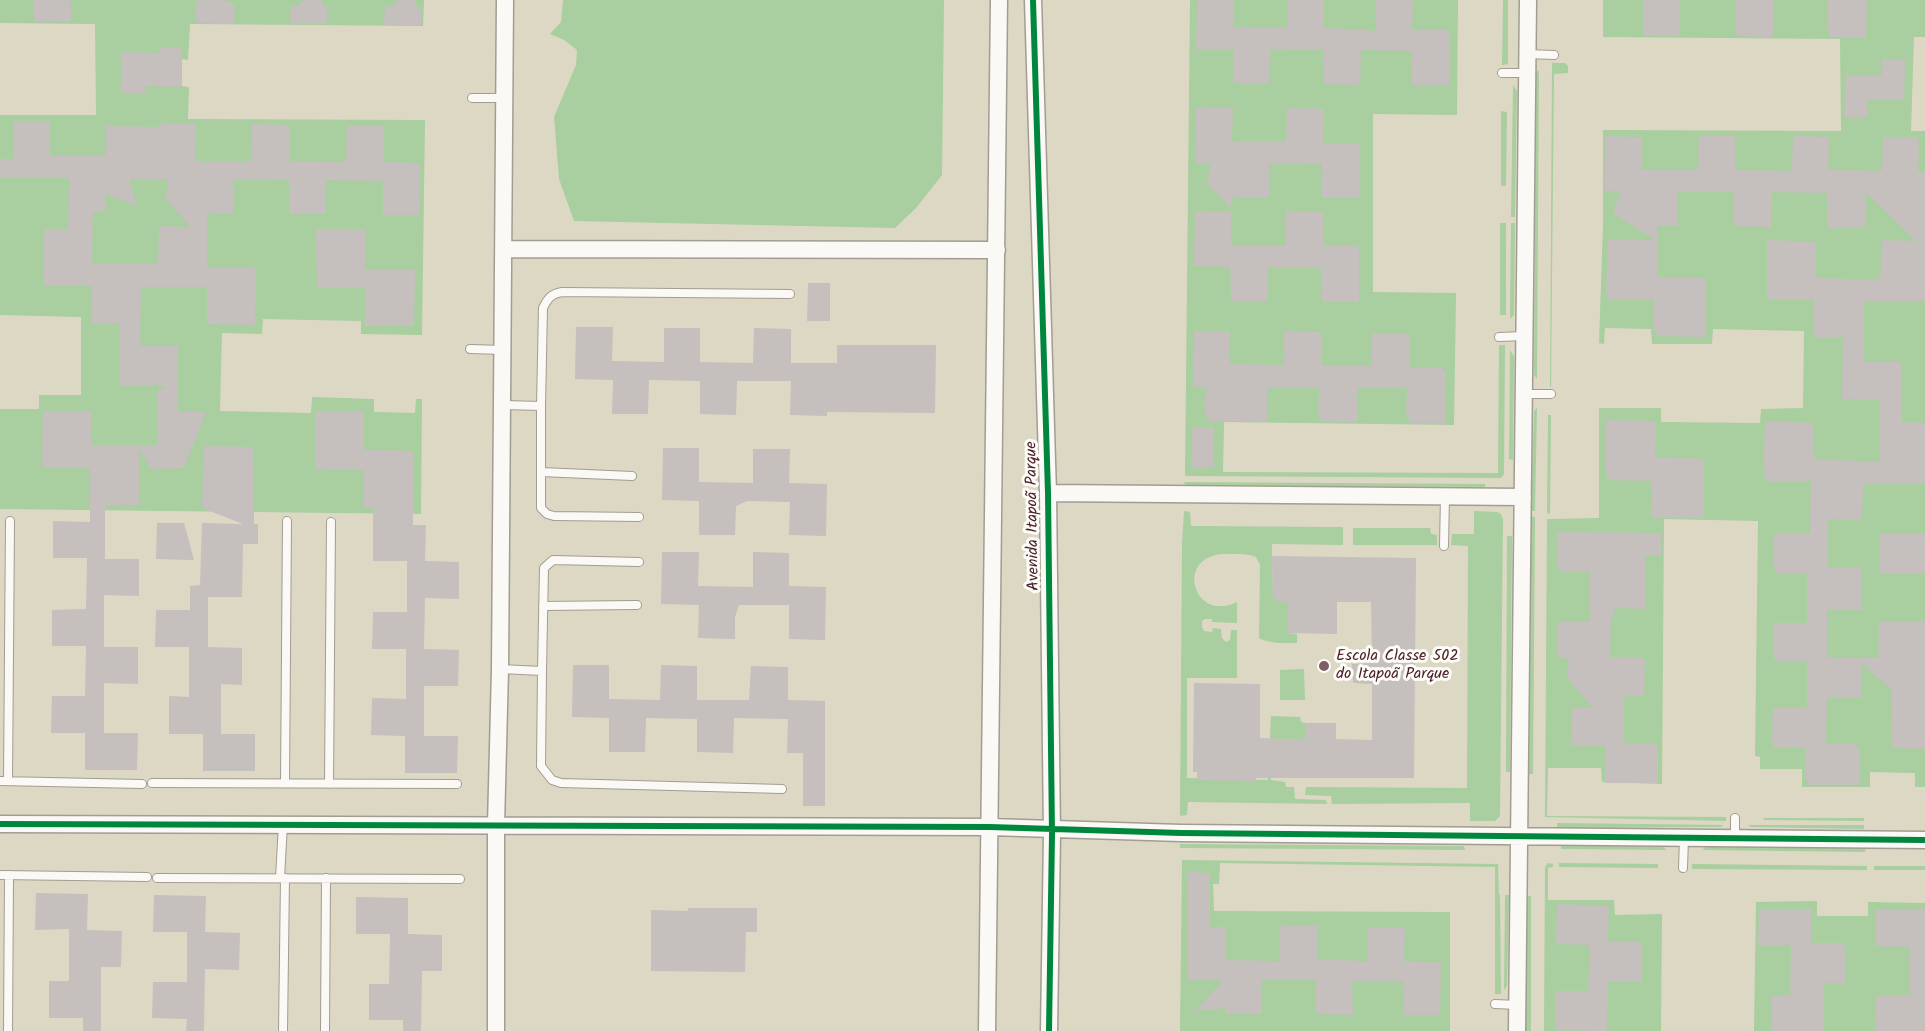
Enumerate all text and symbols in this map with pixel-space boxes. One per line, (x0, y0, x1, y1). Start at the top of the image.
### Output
street label: Avenida Itapoã Parque (1023, 441, 1045, 591)
place label: Escola Classe 502 do Itapoã Parque (1336, 647, 1459, 685)
marker: Escola Classe 502 do Itapoã Parque (1317, 659, 1331, 673)

